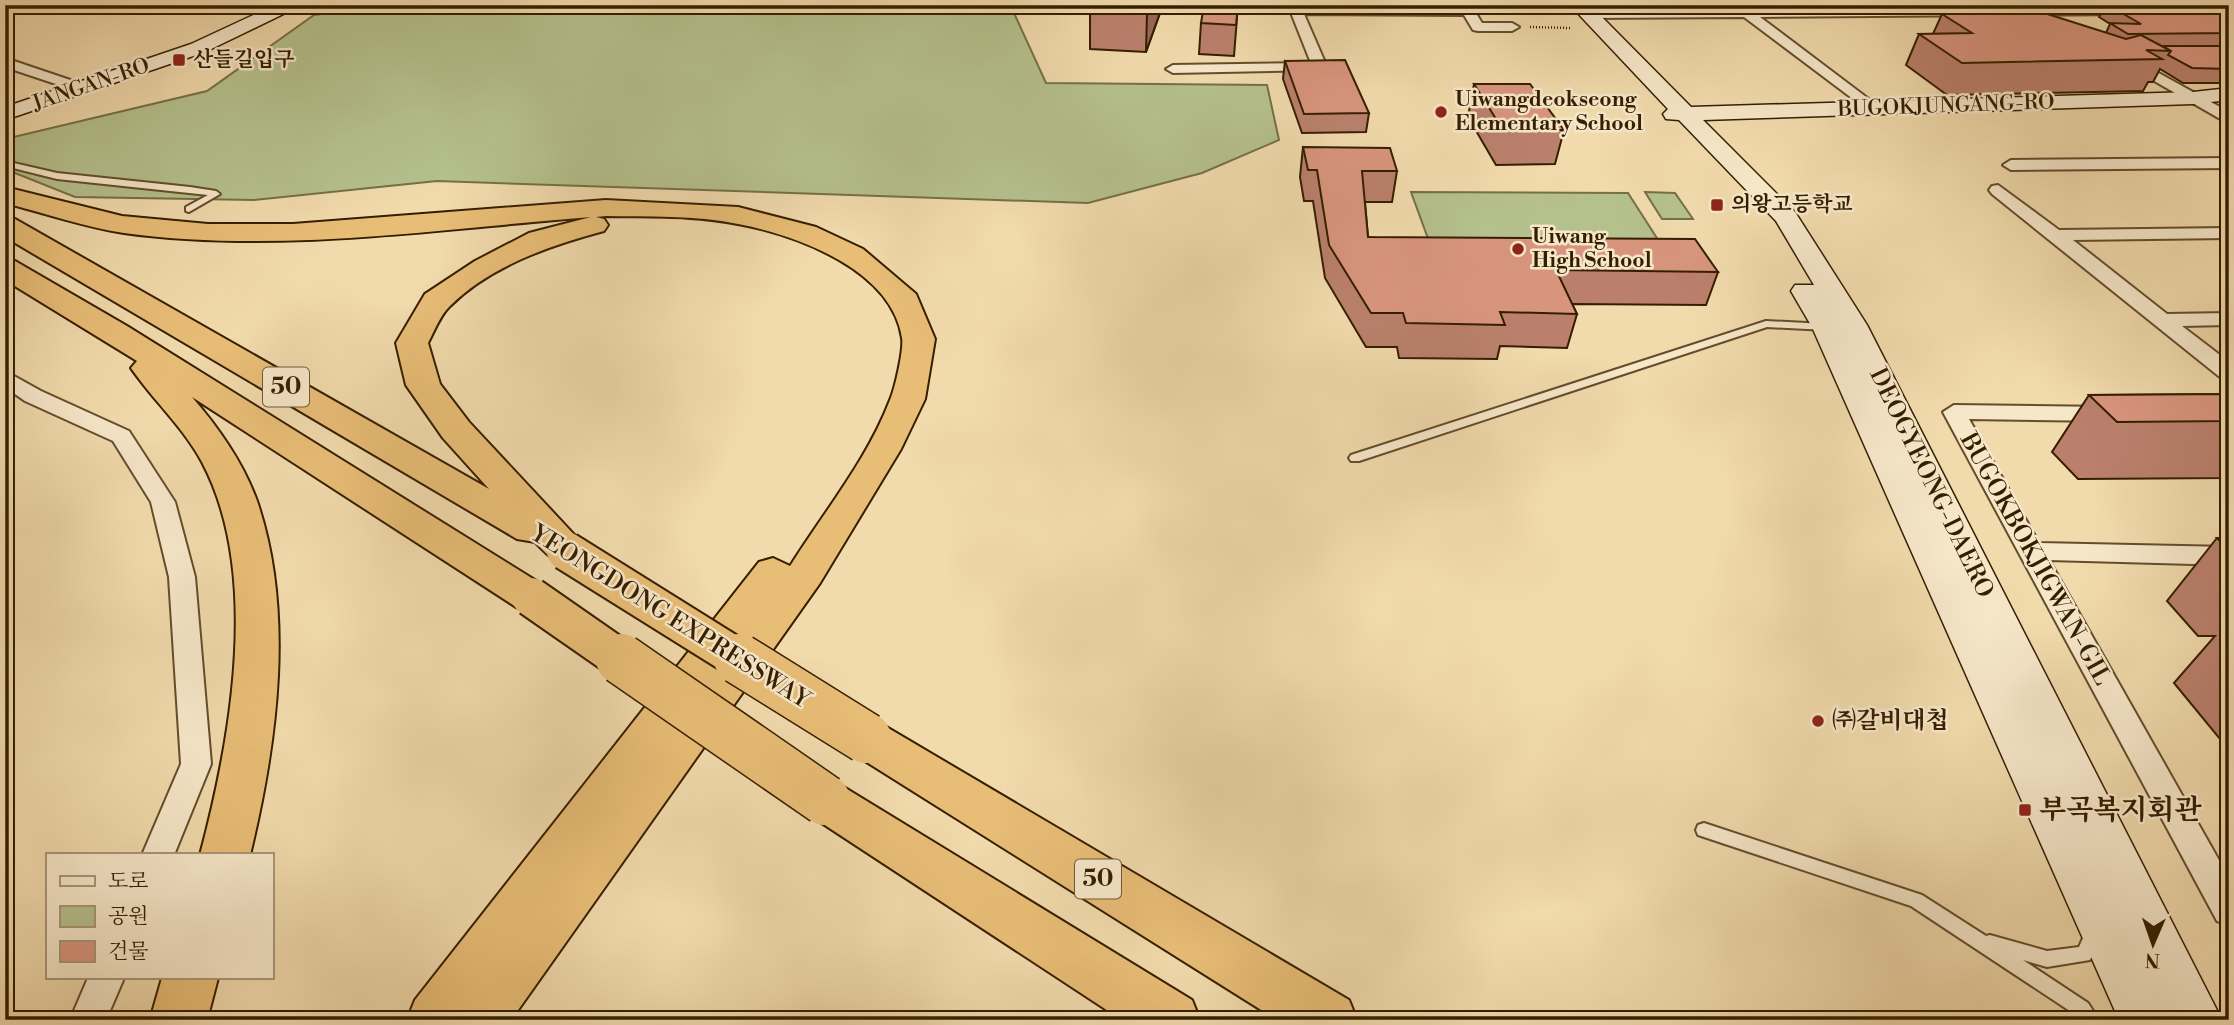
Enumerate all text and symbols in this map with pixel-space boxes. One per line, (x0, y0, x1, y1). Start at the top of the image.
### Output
place label: 산들길입구 (193, 47, 294, 73)
marker: 산들길입구 (171, 52, 187, 68)
street label: JANGAN-RO (28, 53, 153, 118)
place label: Uiwangdeokseong Elementary School (1455, 87, 1643, 137)
street label: BUGOKJUNGANG-RO (1836, 89, 2055, 123)
marker: Uiwangdeokseong Elementary School (1433, 104, 1449, 120)
place label: 의왕고등학교 (1731, 192, 1853, 218)
marker: 의왕고등학교 (1709, 197, 1725, 213)
place label: Uiwang High School (1532, 224, 1652, 274)
marker: Uiwang High School (1510, 241, 1526, 257)
street label: DEOGYEONG-DAERO (1862, 363, 2000, 603)
road number: 50 (263, 368, 309, 406)
street label: BUGOKBOKJIGWAN-GIL (1953, 427, 2117, 691)
street label: YEONGDONG EXPRESSWAY (523, 517, 816, 716)
place label: ㈜갈비대첩 (1832, 706, 1949, 736)
marker: ㈜갈비대첩 (1810, 713, 1826, 729)
place label: 부곡복지회관 (2039, 793, 2202, 828)
marker: 부곡복지회관 (2017, 802, 2033, 818)
legend (46, 853, 273, 979)
road number: 50 (1075, 860, 1121, 898)
text: 도로 (108, 869, 149, 895)
text: 공원 (108, 904, 149, 930)
north arrow (2118, 909, 2188, 979)
text: 건물 (108, 939, 149, 965)
text: N (2145, 948, 2160, 972)

